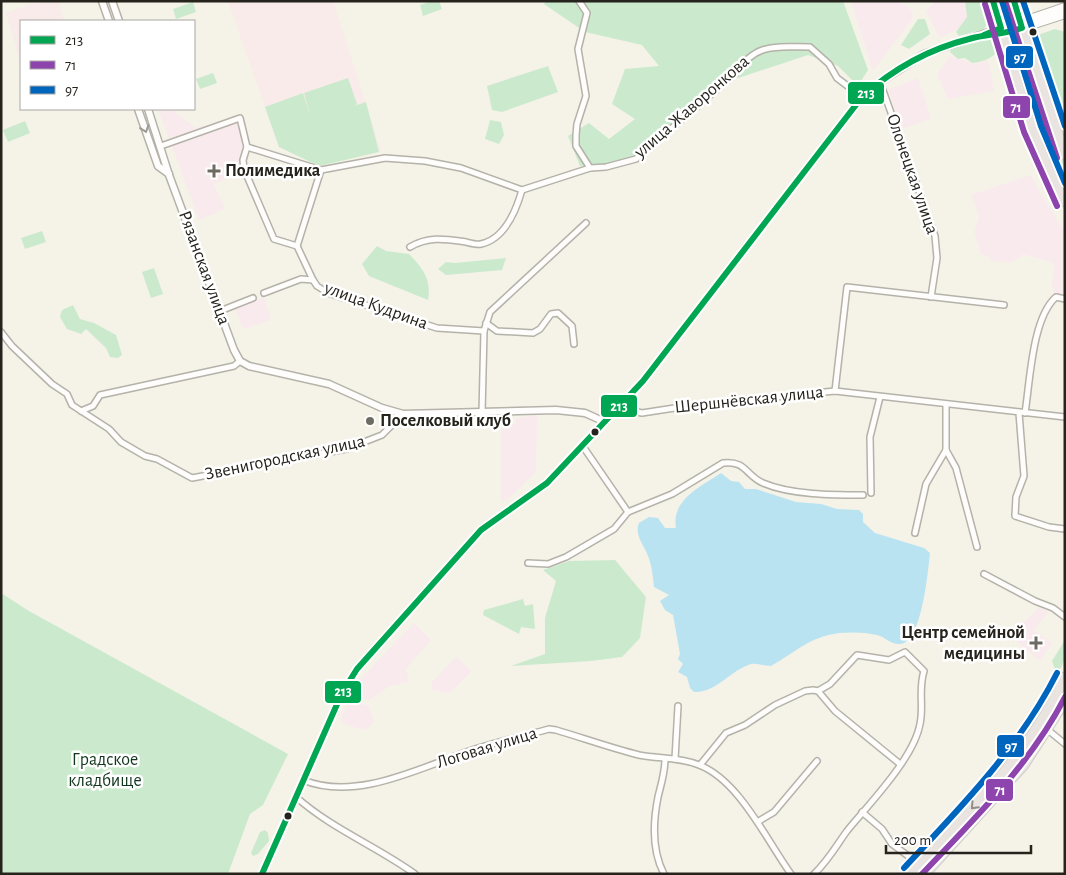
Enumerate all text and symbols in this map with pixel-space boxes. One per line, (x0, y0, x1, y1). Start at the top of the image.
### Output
legend (20, 20, 195, 110)
unlabelled marker (1028, 27, 1038, 37)
text: 213 (65, 33, 83, 48)
line badge: 97 (1005, 45, 1034, 69)
text: 97 (1014, 51, 1026, 65)
street label: улица Жаворонкова (630, 52, 753, 162)
text: 71 (65, 58, 76, 73)
line badge: 213 (847, 81, 885, 105)
text: 97 (65, 83, 78, 98)
text: 213 (857, 87, 875, 101)
line badge: 71 (1002, 95, 1031, 119)
text: 71 (1010, 101, 1022, 115)
street label: Олонецкая улица (883, 111, 941, 237)
one-way arrow (139, 124, 149, 133)
place label: Полимедика (225, 162, 321, 180)
marker: Полимедика (207, 164, 221, 178)
street label: Рязанская улица (175, 209, 233, 327)
street label: улица Кудрина (321, 279, 430, 333)
street label: Шершнёвская улица (674, 383, 824, 417)
line badge: 213 (600, 394, 638, 418)
text: 213 (610, 400, 628, 414)
place label: Поселковый клуб (380, 412, 511, 430)
marker: Поселковый клуб (364, 415, 376, 427)
unlabelled marker (590, 427, 600, 437)
street label: Звенигородская улица (203, 432, 367, 484)
place label: Центр семейной медицины (901, 624, 1025, 663)
marker: Центр семейной медицины (1029, 636, 1043, 650)
line badge: 213 (324, 680, 362, 704)
text: 213 (334, 685, 352, 699)
street label: Логовая улица (435, 724, 539, 772)
line badge: 97 (996, 734, 1025, 758)
text: 97 (1005, 740, 1017, 754)
park label: Градское кладбище (68, 751, 142, 790)
line badge: 71 (985, 778, 1014, 802)
text: 71 (994, 784, 1006, 798)
one-way arrow (971, 800, 980, 809)
unlabelled marker (283, 811, 293, 821)
scale bar (886, 822, 1031, 854)
text: 200 m (894, 833, 931, 848)

